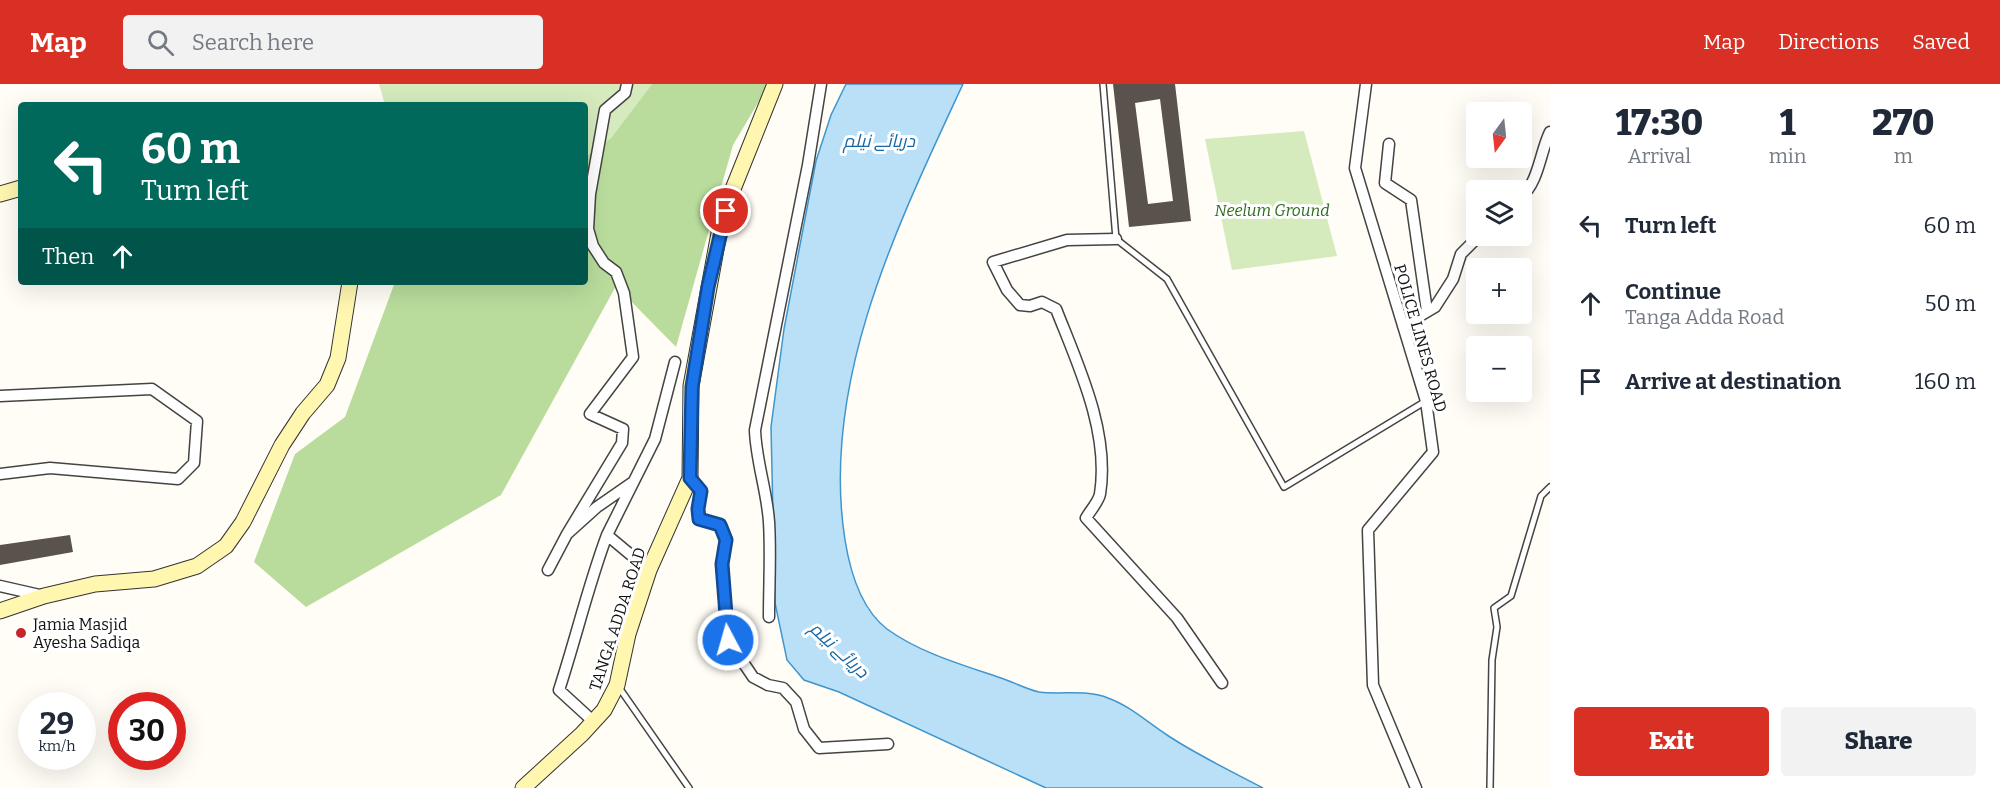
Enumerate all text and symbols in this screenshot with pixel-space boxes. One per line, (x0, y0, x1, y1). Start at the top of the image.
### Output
search box (123, 15, 543, 69)
text: Map (30, 26, 87, 59)
icon: search (144, 26, 177, 59)
text: Search here (192, 29, 314, 56)
text: Map (1703, 29, 1745, 55)
text: Directions (1778, 29, 1879, 55)
text: Saved (1912, 29, 1970, 55)
text: 17:30 (1615, 101, 1703, 145)
text: 1 (1780, 101, 1796, 145)
text: 270 (1872, 101, 1935, 145)
north arrow (1466, 102, 1532, 168)
map controls (1466, 102, 1532, 402)
text: 60 m (141, 124, 240, 174)
icon: left (42, 126, 120, 204)
water label: دریائے نیلم (842, 130, 916, 153)
text: Arrival (1628, 144, 1691, 168)
text: min (1769, 144, 1806, 168)
text: m (1894, 144, 1913, 168)
text: Turn left (141, 175, 249, 207)
button: layers (1466, 180, 1532, 246)
pin (700, 185, 751, 236)
icon: arrive (709, 194, 742, 227)
park label: Neelum Ground (1214, 201, 1330, 220)
icon: left (1574, 209, 1607, 242)
text: Turn left (1625, 212, 1717, 239)
text: 60 m (1924, 212, 1976, 239)
icon: ahead (106, 240, 139, 273)
text: Then (42, 243, 94, 270)
button: + (1466, 258, 1532, 324)
street label: POLICE LINES ROAD (1390, 262, 1451, 414)
text: Continue (1625, 278, 1721, 305)
icon: ahead (1574, 287, 1607, 320)
text: 50 m (1925, 290, 1976, 317)
text: Tanga Adda Road (1625, 305, 1784, 329)
button: − (1466, 336, 1532, 402)
icon: arrive (1574, 365, 1607, 398)
text: Arrive at destination (1625, 368, 1841, 395)
text: 160 m (1915, 368, 1976, 395)
street label: TANGA ADDA ROAD (585, 545, 650, 693)
position arrow (696, 608, 760, 672)
place label: Jamia Masjid Ayesha Sadiqa (32, 615, 140, 652)
water label: دریائے نیلم (804, 617, 874, 684)
marker: Jamia Masjid Ayesha Sadiqa (14, 626, 28, 640)
speed limit sign: 30 (108, 692, 186, 770)
text: 29 (40, 706, 74, 742)
button: Exit (1574, 707, 1769, 776)
button: Share (1781, 707, 1976, 776)
text: km/h (38, 737, 76, 755)

